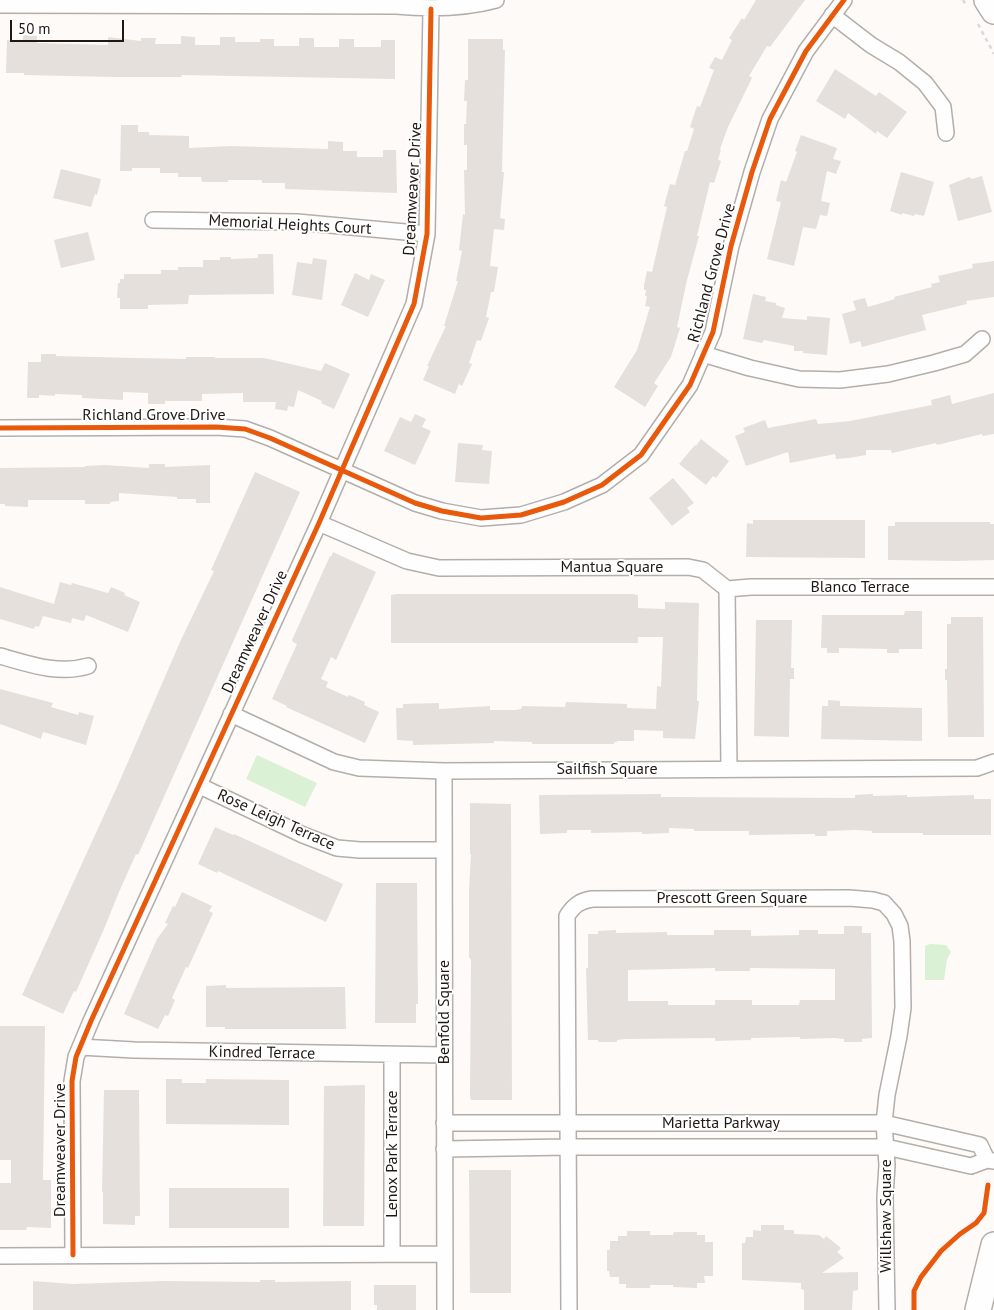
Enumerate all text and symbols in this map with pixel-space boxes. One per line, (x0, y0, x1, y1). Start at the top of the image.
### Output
scale bar (12, 10, 126, 42)
text: 50 m (18, 19, 51, 38)
street label: Dreamweaver Drive (400, 122, 426, 256)
street label: Richland Grove Drive (684, 201, 740, 345)
street label: Memorial Heights Court (208, 211, 372, 239)
street label: Richland Grove Drive (82, 405, 226, 425)
street label: Mantua Square (561, 557, 663, 577)
street label: Dreamweaver Drive (218, 567, 292, 697)
street label: Blanco Terrace (810, 577, 910, 597)
street label: Sailfish Square (556, 759, 658, 779)
street label: Rose Leigh Terrace (214, 785, 338, 855)
street label: Prescott Green Square (657, 888, 807, 908)
street label: Benfold Square (434, 960, 454, 1064)
street label: Kindred Terrace (209, 1042, 315, 1064)
street label: Dreamweaver Drive (50, 1083, 70, 1217)
street label: Lenox Park Terrace (382, 1090, 402, 1218)
street label: Marietta Parkway (662, 1113, 780, 1133)
street label: Willshaw Square (876, 1159, 896, 1273)

